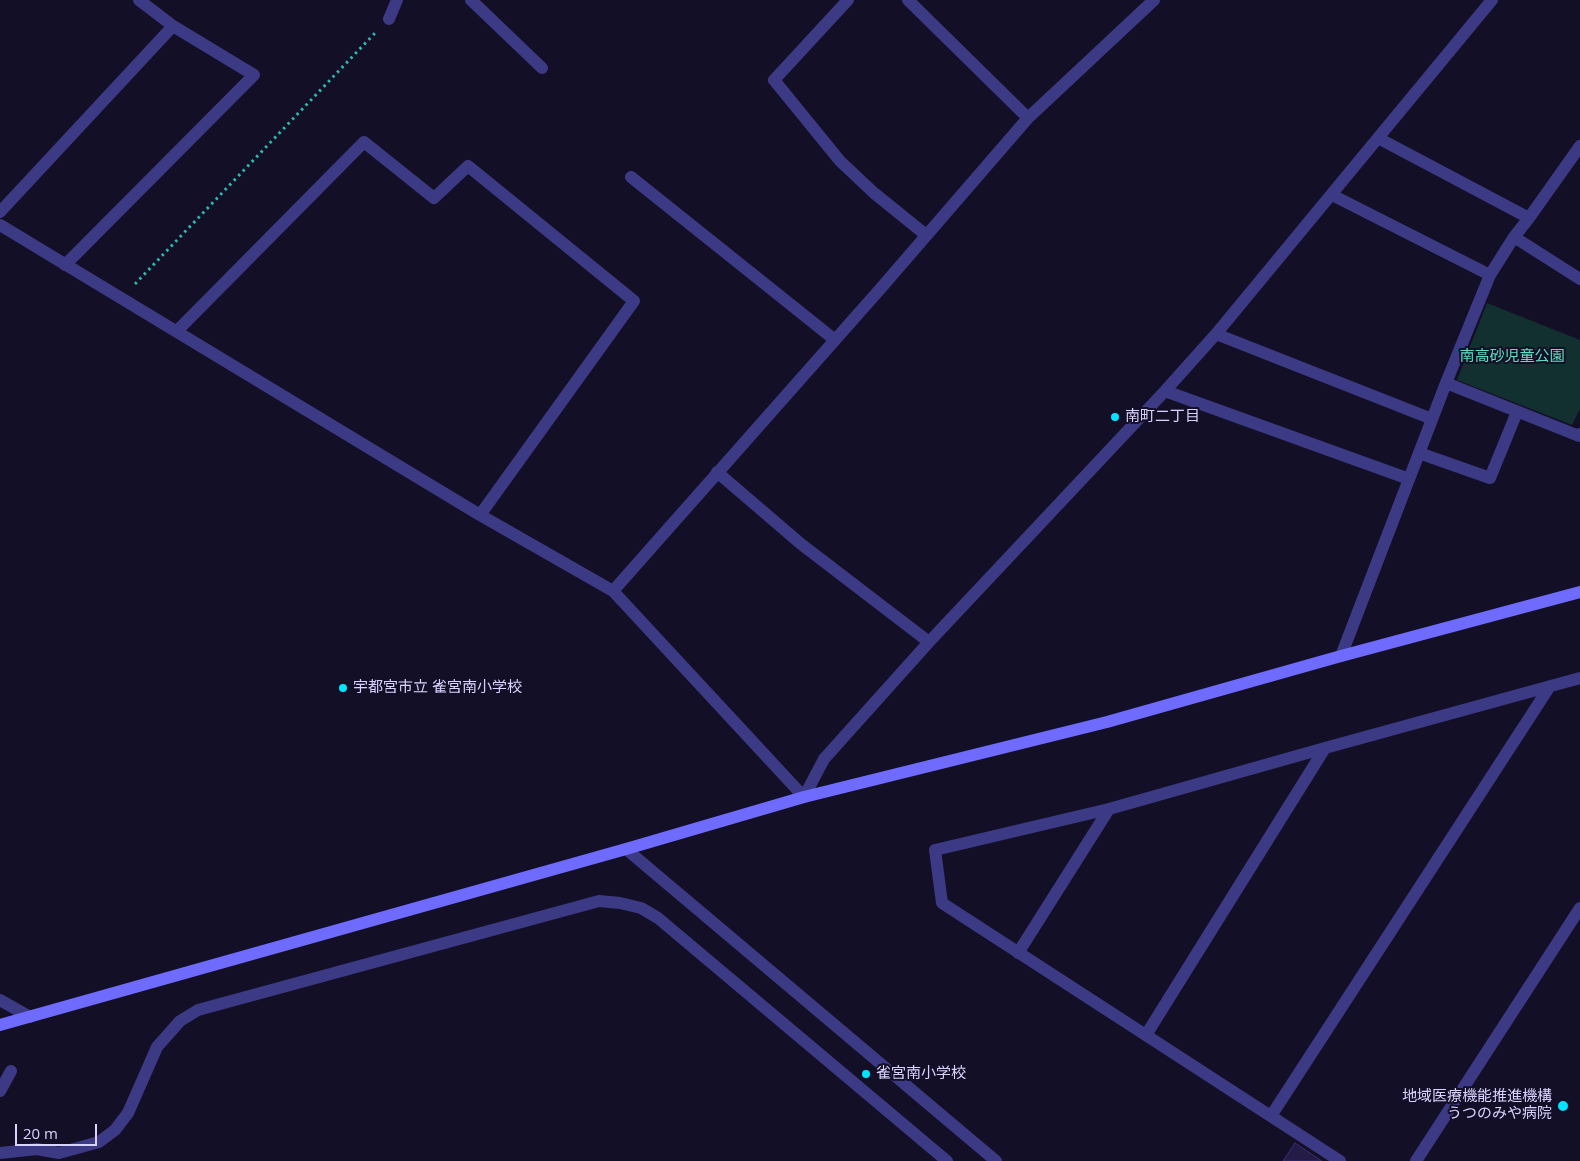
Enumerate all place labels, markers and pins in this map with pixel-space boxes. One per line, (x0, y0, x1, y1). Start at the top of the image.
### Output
place label: 南町二丁目 (1125, 408, 1200, 426)
marker: 南町二丁目 (1109, 411, 1121, 423)
place label: 宇都宮市立 雀宮南小学校 (353, 679, 522, 697)
marker: 宇都宮市立 雀宮南小学校 (337, 682, 349, 694)
place label: 雀宮南小学校 (876, 1065, 966, 1083)
marker: 雀宮南小学校 (860, 1068, 872, 1080)
place label: 地域医療機能推進機構 うつのみや病院 (1402, 1088, 1552, 1123)
marker: 地域医療機能推進機構 うつのみや病院 (1556, 1099, 1570, 1113)

